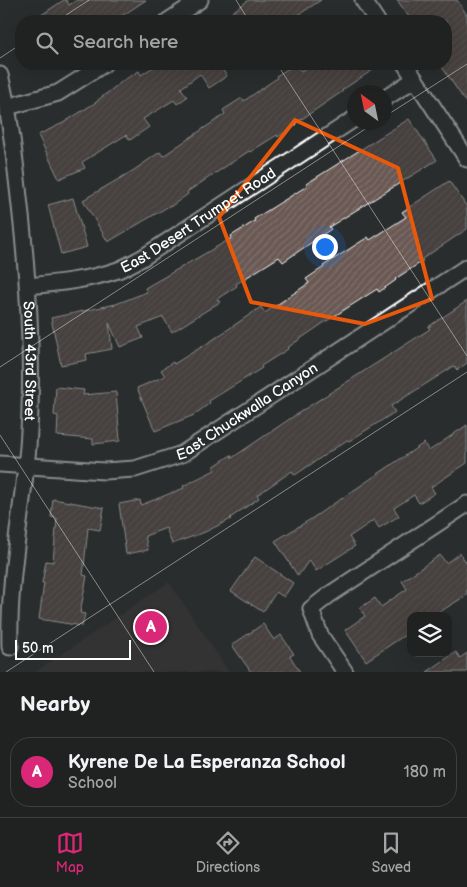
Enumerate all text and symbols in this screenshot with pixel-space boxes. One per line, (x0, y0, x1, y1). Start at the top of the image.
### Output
search box (15, 15, 452, 70)
icon: search (33, 29, 61, 57)
text: Search here (73, 31, 178, 54)
north arrow (347, 85, 392, 130)
street label: East Desert Trumpet Road (117, 163, 280, 277)
your location (312, 234, 338, 260)
street label: South 43rd Street (19, 301, 40, 422)
street label: East Chuckwalla Canyon (174, 358, 321, 465)
pin: A (135, 608, 167, 646)
map controls (407, 612, 452, 657)
button: layers (407, 612, 452, 657)
scale bar (15, 637, 131, 660)
text: 50 m (22, 640, 54, 657)
text: Nearby (20, 692, 90, 717)
text: Kyrene De La Esperanza School (68, 751, 346, 774)
text: A (32, 763, 42, 782)
text: 180 m (404, 763, 446, 782)
text: School (68, 774, 117, 793)
tab: Map (56, 829, 84, 876)
tab: Directions (196, 829, 260, 876)
tab: Saved (372, 829, 411, 876)

